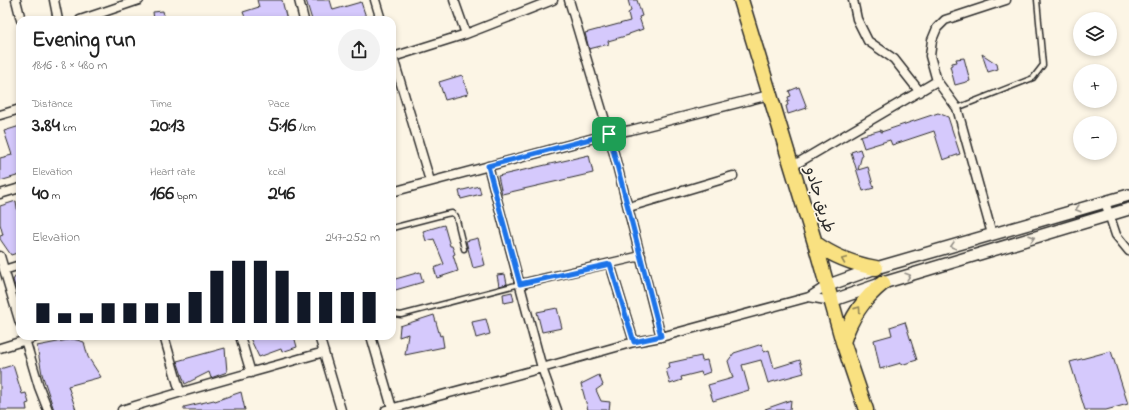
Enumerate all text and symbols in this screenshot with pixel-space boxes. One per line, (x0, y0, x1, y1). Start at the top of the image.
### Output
map controls (1073, 12, 1117, 160)
button: layers (1073, 12, 1117, 56)
text: Evening run (32, 25, 136, 57)
button: share (338, 29, 380, 71)
text: 18:16 · 8 × 480 m (32, 56, 107, 75)
button: + (1073, 64, 1117, 108)
text: Distance (32, 96, 73, 112)
text: Time (150, 96, 172, 112)
text: Pace (268, 96, 289, 112)
text: 3.84 (32, 112, 60, 141)
text: 20:13 (150, 112, 185, 141)
text: 5:16 (268, 112, 296, 141)
button: − (1073, 116, 1117, 160)
pin (592, 117, 626, 151)
text: km (60, 120, 76, 136)
text: /km (296, 120, 316, 136)
icon: arrive (598, 123, 620, 145)
street label: طريق جادو (797, 162, 840, 236)
text: Elevation (32, 164, 72, 180)
text: Heart rate (150, 164, 195, 180)
text: kcal (268, 164, 286, 180)
text: 40 (32, 180, 49, 209)
text: 166 (150, 180, 174, 209)
text: 246 (268, 180, 295, 209)
text: m (49, 188, 60, 204)
text: bpm (174, 188, 197, 204)
one-way arrow (1075, 204, 1082, 213)
text: Elevation (32, 228, 80, 247)
text: 247–252 m (325, 228, 380, 247)
one-way arrow (1028, 234, 1035, 243)
one-way arrow (950, 241, 957, 249)
one-way arrow (840, 256, 847, 264)
one-way arrow (904, 272, 911, 281)
one-way arrow (853, 306, 861, 313)

